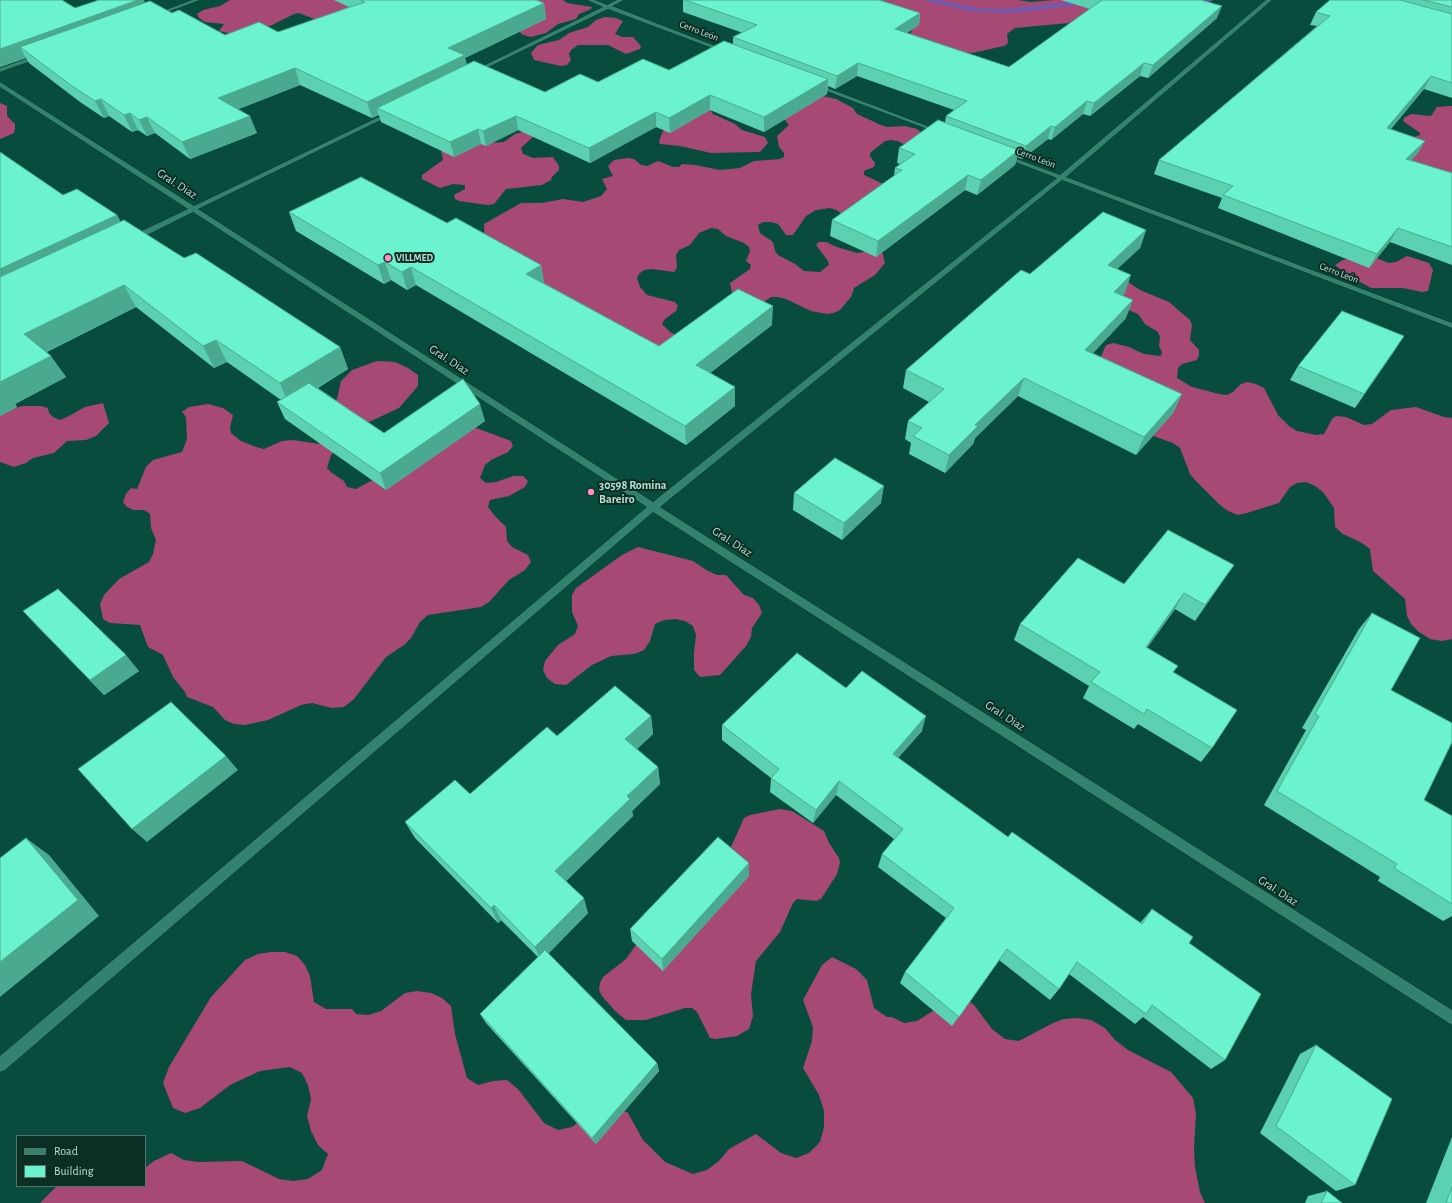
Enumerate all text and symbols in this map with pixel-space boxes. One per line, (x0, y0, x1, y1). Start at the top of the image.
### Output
street label: Cerro León (678, 18, 720, 44)
street label: Cerro León (1015, 145, 1057, 171)
street label: Gral. Diaz (154, 166, 200, 202)
place label: VILLMED (396, 252, 433, 264)
marker: VILLMED (383, 253, 393, 263)
street label: Cerro León (1318, 260, 1360, 286)
street label: Gral. Diaz (426, 342, 472, 378)
place label: 30598 Romina Bareiro (599, 478, 667, 506)
marker: 30598 Romina Bareiro (586, 487, 596, 497)
street label: Gral. Diaz (709, 524, 755, 560)
street label: Gral. Diaz (982, 698, 1028, 734)
street label: Gral. Diaz (1255, 873, 1301, 909)
legend (16, 1135, 146, 1187)
text: Road (54, 1145, 78, 1157)
text: Building (54, 1165, 94, 1177)

